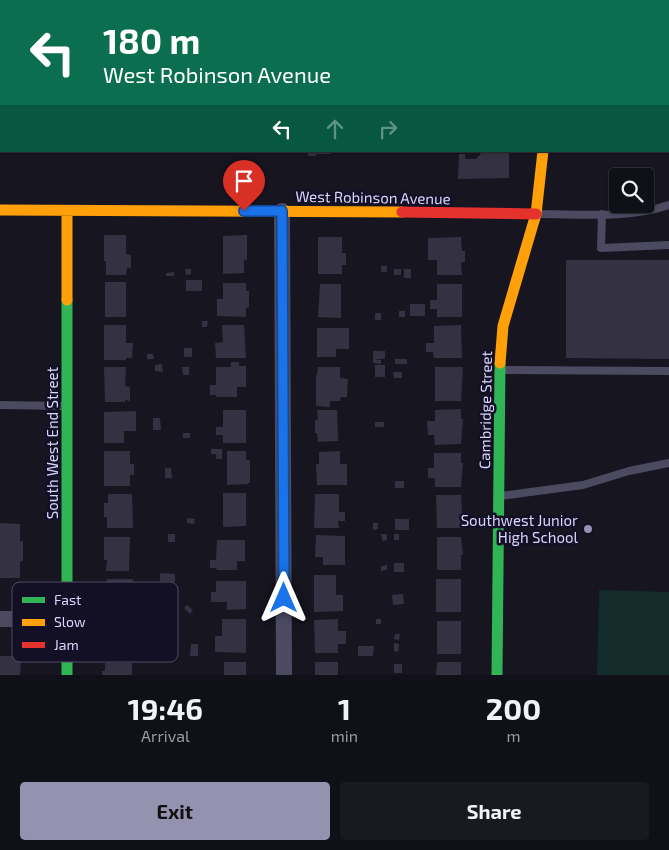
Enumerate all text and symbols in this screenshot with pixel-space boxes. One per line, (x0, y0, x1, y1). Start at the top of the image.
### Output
text: 180 m (103, 19, 200, 61)
icon: left (20, 20, 85, 85)
text: West Robinson Avenue (103, 61, 331, 87)
icon: left (268, 115, 296, 143)
icon: ahead (321, 115, 349, 143)
icon: right (374, 115, 402, 143)
pin (223, 160, 265, 211)
icon: arrive (230, 167, 258, 195)
map controls (609, 168, 654, 213)
button: search (609, 168, 654, 213)
street label: West Robinson Avenue (295, 187, 451, 207)
street label: Cambridge Street (475, 350, 495, 469)
street label: South West End Street (43, 366, 61, 519)
place label: Southwest Junior High School (461, 511, 579, 546)
marker: Southwest Junior High School (582, 523, 594, 535)
position arrow (257, 571, 309, 623)
legend (12, 582, 178, 662)
text: Fast (54, 591, 81, 608)
text: Slow (54, 613, 86, 630)
text: Jam (54, 636, 79, 653)
text: 19:46 (128, 690, 203, 726)
text: 1 (338, 690, 351, 726)
text: 200 (486, 690, 541, 726)
text: Arrival (141, 726, 190, 745)
text: min (331, 726, 358, 745)
text: m (506, 726, 521, 745)
button: Exit (20, 782, 330, 840)
button: Share (340, 782, 649, 840)

